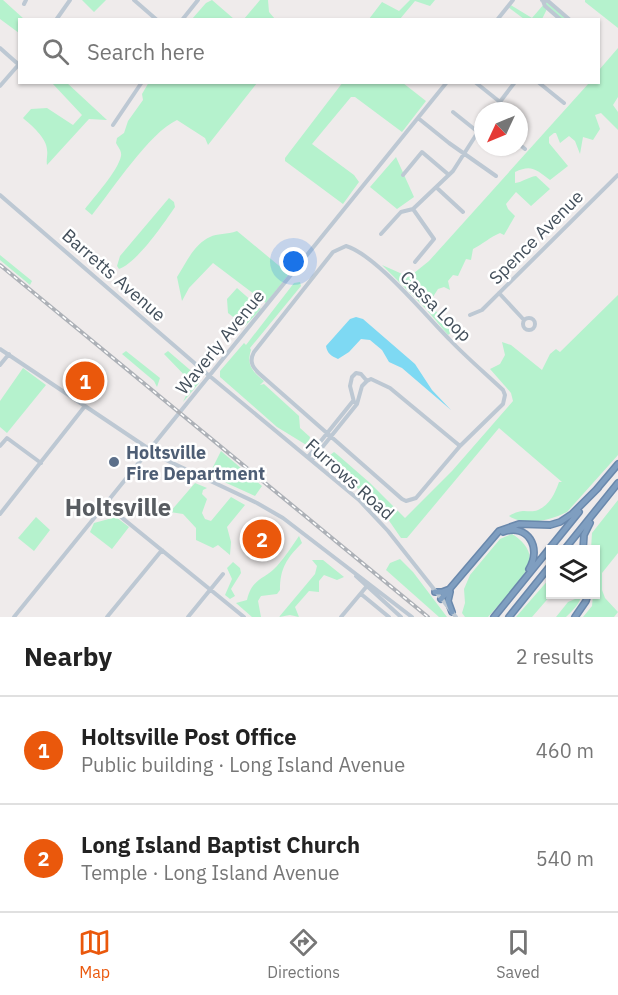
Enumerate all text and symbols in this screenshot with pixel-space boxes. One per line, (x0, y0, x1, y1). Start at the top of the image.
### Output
search box (18, 18, 600, 84)
icon: search (39, 35, 72, 68)
text: Search here (87, 37, 205, 66)
north arrow (474, 102, 528, 156)
street label: Spence Avenue (484, 185, 588, 289)
street label: Barretts Avenue (57, 224, 171, 326)
your location (279, 247, 308, 276)
street label: Cassa Loop (396, 266, 476, 346)
street label: Waverly Avenue (171, 285, 269, 399)
pin: 1 (66, 358, 104, 404)
street label: Furrows Road (301, 433, 399, 525)
place label: Holtsville Fire Department (126, 441, 265, 485)
marker: Holtsville Fire Department (107, 455, 121, 469)
district label: Holtsville (65, 491, 171, 523)
pin: 2 (242, 516, 282, 562)
map controls (546, 545, 600, 599)
button: layers (546, 545, 600, 599)
text: Nearby (24, 639, 112, 673)
text: 2 results (516, 643, 594, 670)
text: Holtsville Post Office (81, 722, 297, 751)
text: 1 (38, 737, 50, 764)
text: 460 m (536, 737, 594, 764)
text: Public building · Long Island Avenue (81, 751, 405, 778)
text: Long Island Baptist Church (81, 830, 360, 859)
text: 2 (38, 845, 50, 872)
text: 540 m (536, 845, 594, 872)
text: Temple · Long Island Avenue (81, 859, 340, 886)
tab: Map (78, 926, 111, 982)
tab: Directions (267, 926, 340, 982)
tab: Saved (496, 926, 540, 982)

